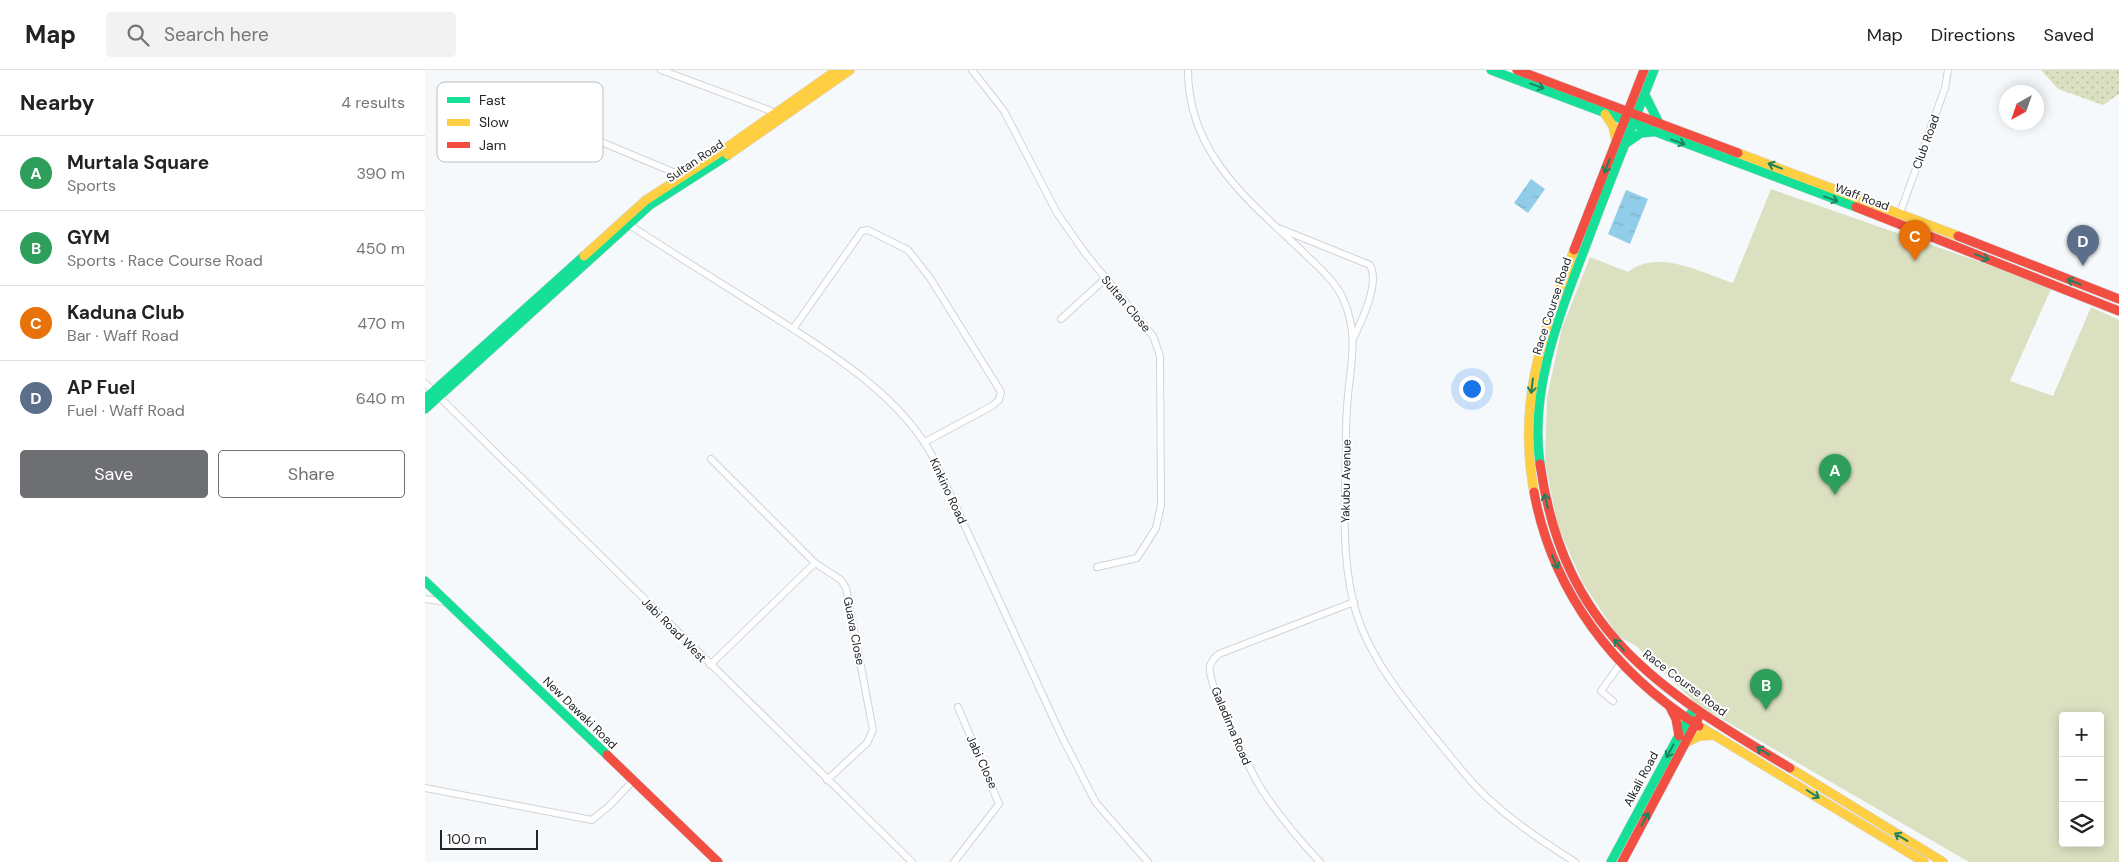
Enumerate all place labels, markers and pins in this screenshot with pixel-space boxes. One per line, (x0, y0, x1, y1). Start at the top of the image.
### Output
pin: C (1899, 220, 1931, 261)
pin: D (2067, 225, 2099, 266)
pin: A (1819, 454, 1851, 495)
pin: B (1750, 669, 1782, 710)

